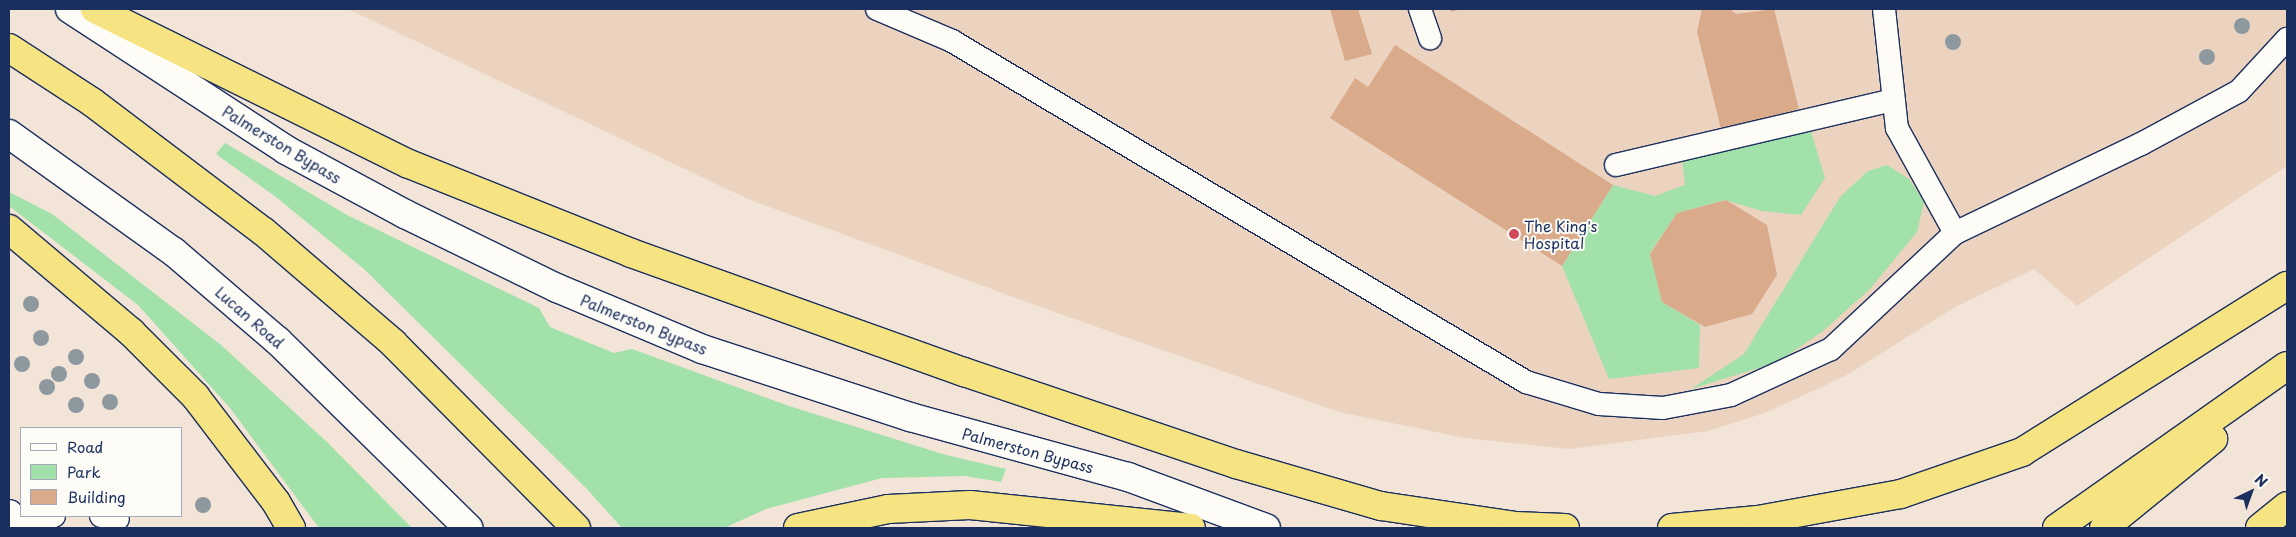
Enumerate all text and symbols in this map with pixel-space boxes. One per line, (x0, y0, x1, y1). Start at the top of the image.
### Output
street label: Palmerston Bypass (219, 101, 345, 187)
place label: The King's Hospital (1524, 216, 1597, 251)
marker: The King's Hospital (1508, 228, 1520, 240)
street label: Lucan Road (213, 283, 287, 351)
street label: Palmerston Bypass (578, 290, 710, 358)
street label: Palmerston Bypass (960, 424, 1096, 476)
legend (20, 427, 182, 517)
text: Road (67, 435, 103, 458)
text: Park (67, 460, 101, 483)
north arrow (2226, 467, 2276, 517)
text: N (2250, 469, 2273, 492)
text: Building (67, 485, 126, 508)

